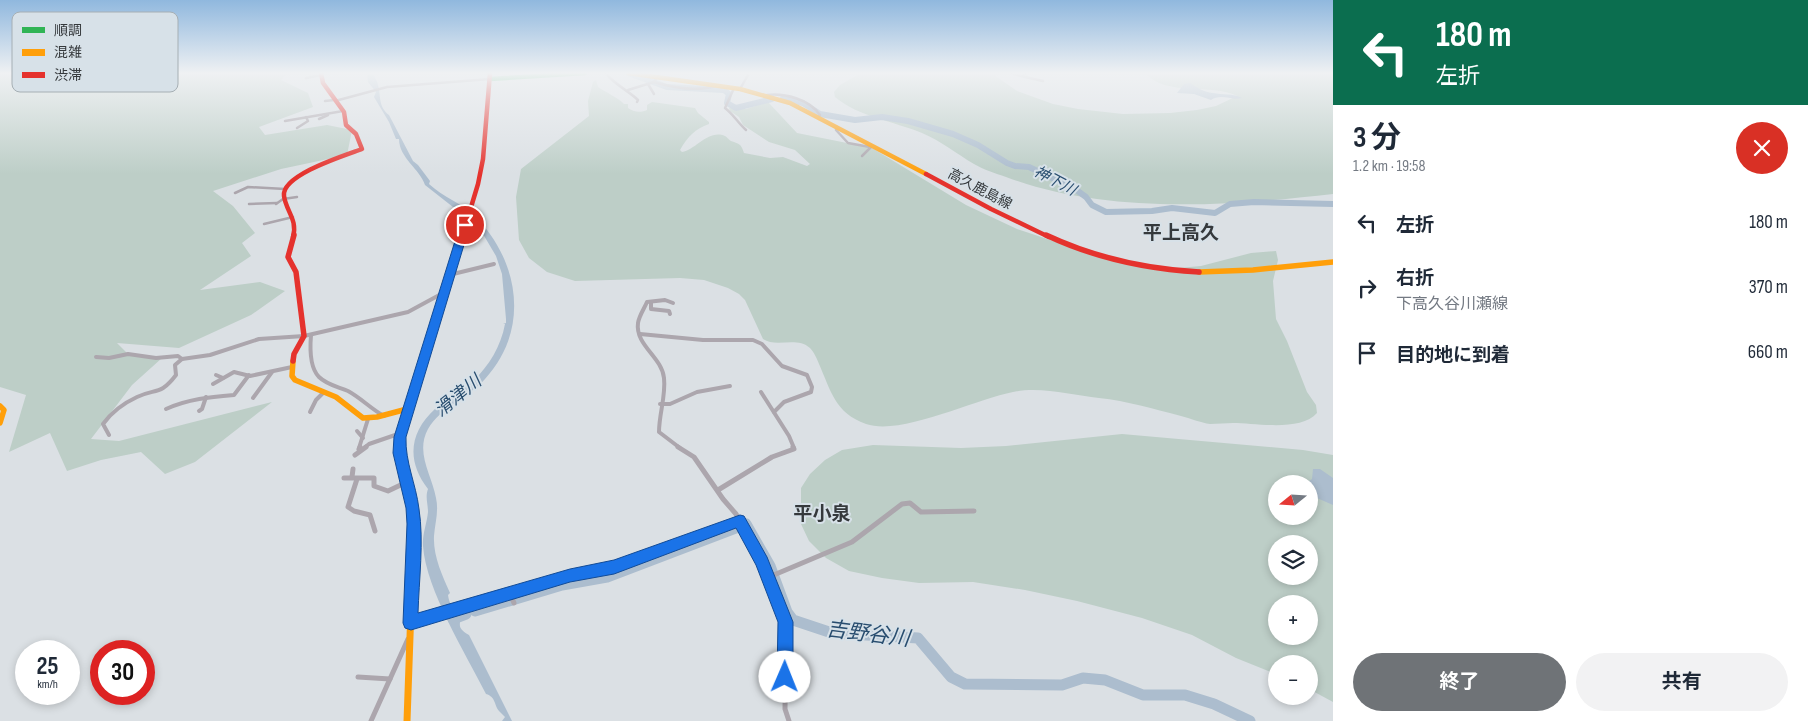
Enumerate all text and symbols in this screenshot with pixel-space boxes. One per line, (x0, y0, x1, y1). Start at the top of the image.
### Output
legend (12, 12, 178, 92)
text: 180 m (1436, 14, 1512, 57)
icon: left (1353, 20, 1418, 85)
text: 順調 (54, 22, 82, 39)
text: 混雑 (54, 44, 82, 61)
text: 左折 (1436, 63, 1480, 90)
text: 渋滞 (54, 67, 82, 84)
text: 3 分 (1353, 120, 1401, 156)
button: close (1736, 122, 1788, 174)
text: 1.2 km · 19:58 (1353, 157, 1426, 176)
water label: 神下川 (1031, 162, 1081, 201)
street label: 高久鹿島線 (945, 165, 1015, 213)
pin (444, 204, 486, 246)
icon: left (1353, 209, 1381, 237)
icon: arrive (451, 211, 479, 239)
text: 180 m (1749, 211, 1788, 234)
text: 左折 (1396, 214, 1434, 237)
district label: 平上高久 (1143, 222, 1219, 245)
text: 右折 (1396, 267, 1434, 290)
icon: right (1353, 274, 1381, 302)
text: 370 m (1749, 276, 1788, 299)
text: 下高久谷川瀬線 (1396, 295, 1508, 314)
icon: arrive (1353, 339, 1381, 367)
text: 660 m (1748, 341, 1788, 364)
text: 目的地に到着 (1396, 344, 1510, 367)
water label: 滑津川 (430, 370, 487, 421)
north arrow (1268, 475, 1318, 525)
map controls (1268, 475, 1318, 705)
district label: 平小泉 (793, 503, 851, 526)
button: layers (1268, 535, 1318, 585)
button: + (1268, 595, 1318, 645)
water label: 吉野谷川 (825, 616, 913, 652)
speed limit sign: 30 (90, 640, 155, 705)
position arrow (758, 650, 810, 702)
text: 25 (37, 651, 58, 682)
button: 終了 (1353, 653, 1566, 711)
button: 共有 (1576, 653, 1788, 711)
button: − (1268, 655, 1318, 705)
text: km/h (37, 677, 58, 692)

